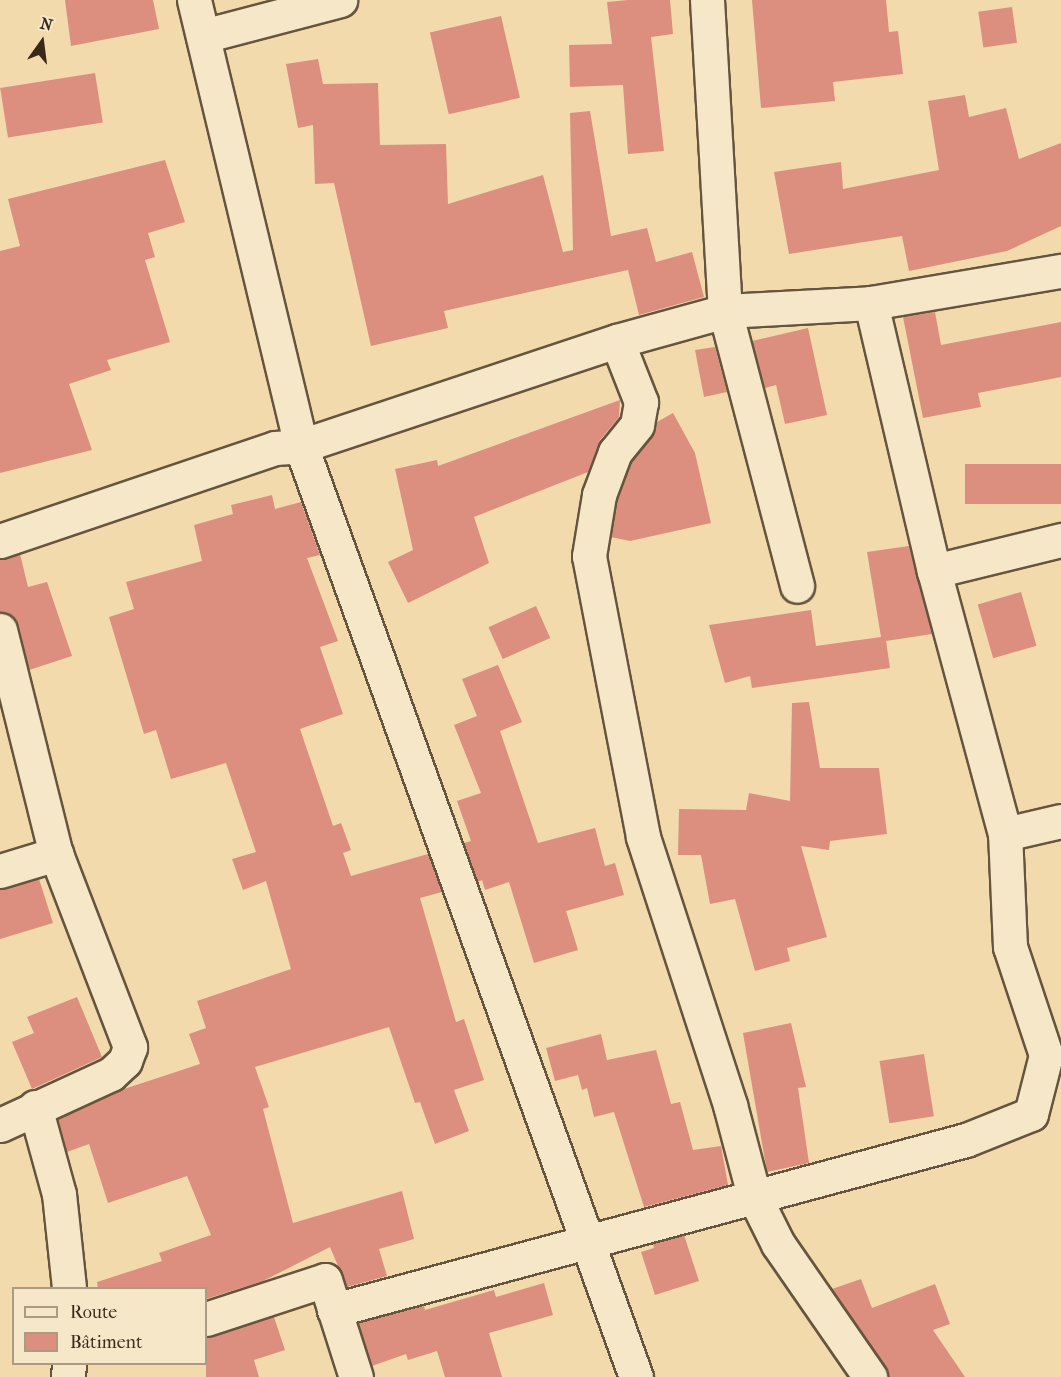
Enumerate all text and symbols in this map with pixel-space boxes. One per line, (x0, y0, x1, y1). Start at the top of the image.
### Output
north arrow (12, 12, 72, 72)
text: N (38, 13, 55, 35)
legend (12, 1287, 207, 1365)
text: Route (70, 1302, 117, 1323)
text: Bâtiment (70, 1332, 142, 1353)

